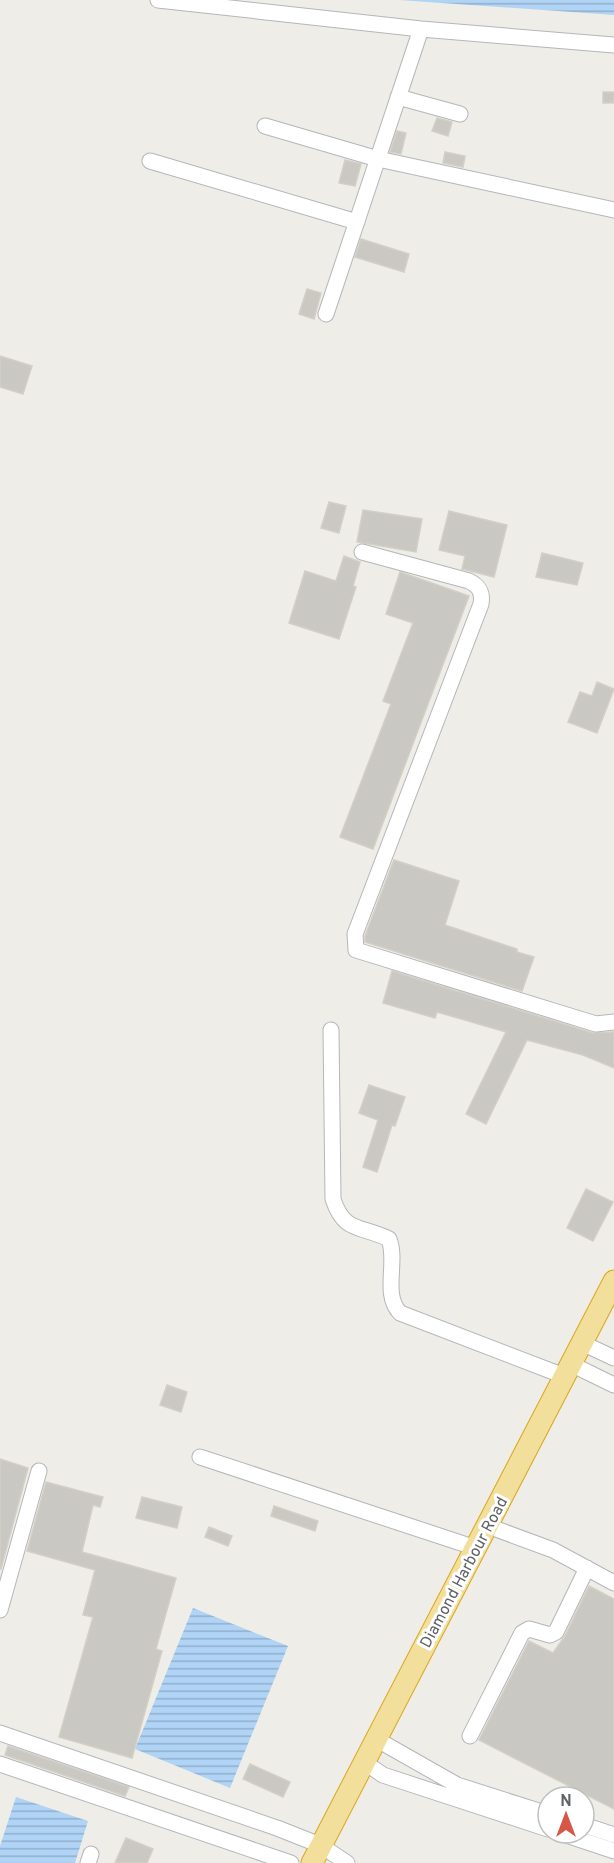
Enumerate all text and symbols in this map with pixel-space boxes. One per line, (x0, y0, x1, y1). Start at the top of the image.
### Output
street label: Diamond Harbour Road (416, 1494, 513, 1652)
north arrow (536, 1785, 596, 1845)
text: N (560, 1792, 572, 1812)

